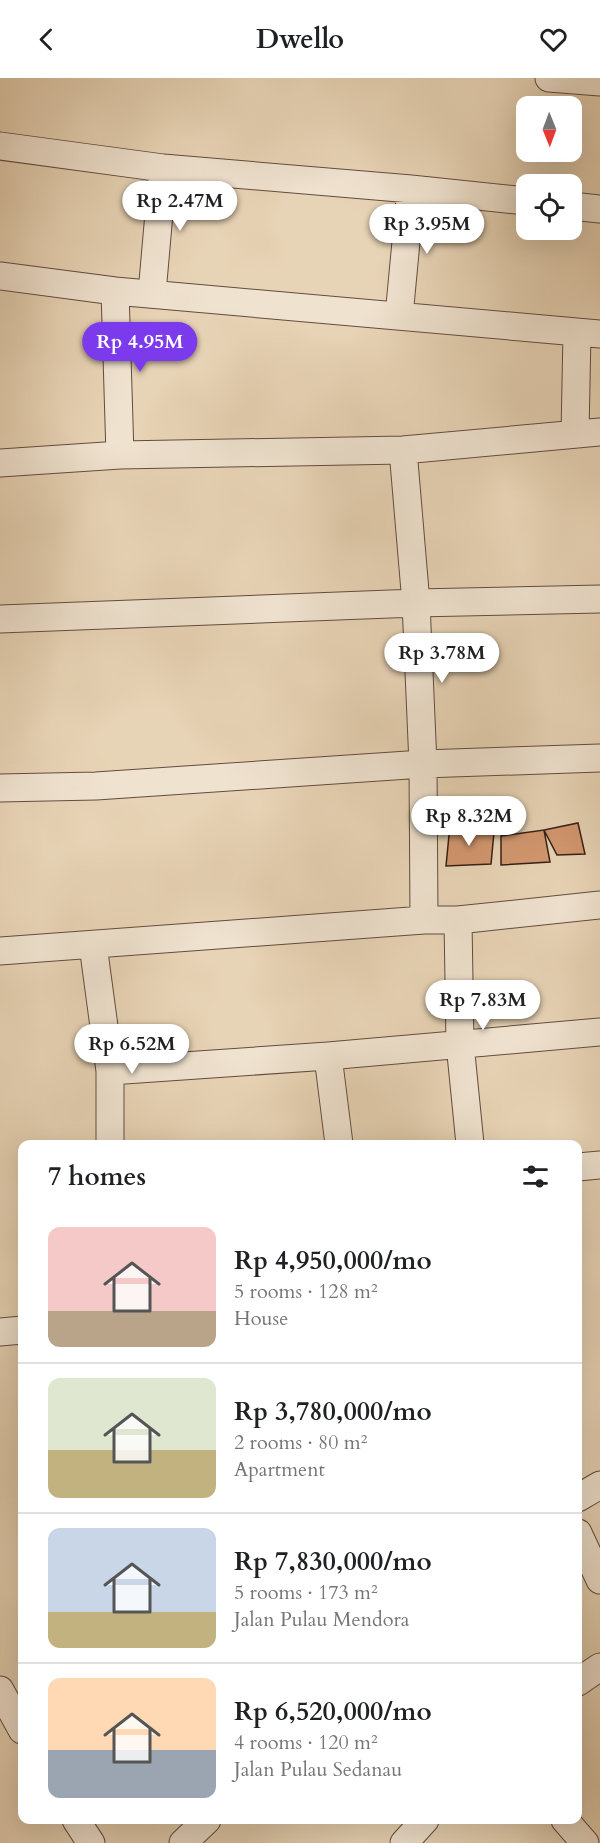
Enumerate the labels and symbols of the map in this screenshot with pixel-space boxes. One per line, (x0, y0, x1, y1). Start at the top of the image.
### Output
north arrow (516, 96, 582, 162)
pin: Rp 2.47M (118, 181, 242, 232)
pin: Rp 3.95M (365, 204, 489, 255)
pin: Rp 4.95M (78, 322, 202, 373)
pin: Rp 3.78M (380, 633, 504, 684)
pin: Rp 8.32M (407, 796, 531, 847)
pin: Rp 7.83M (421, 980, 545, 1031)
pin: Rp 6.52M (70, 1024, 194, 1075)

